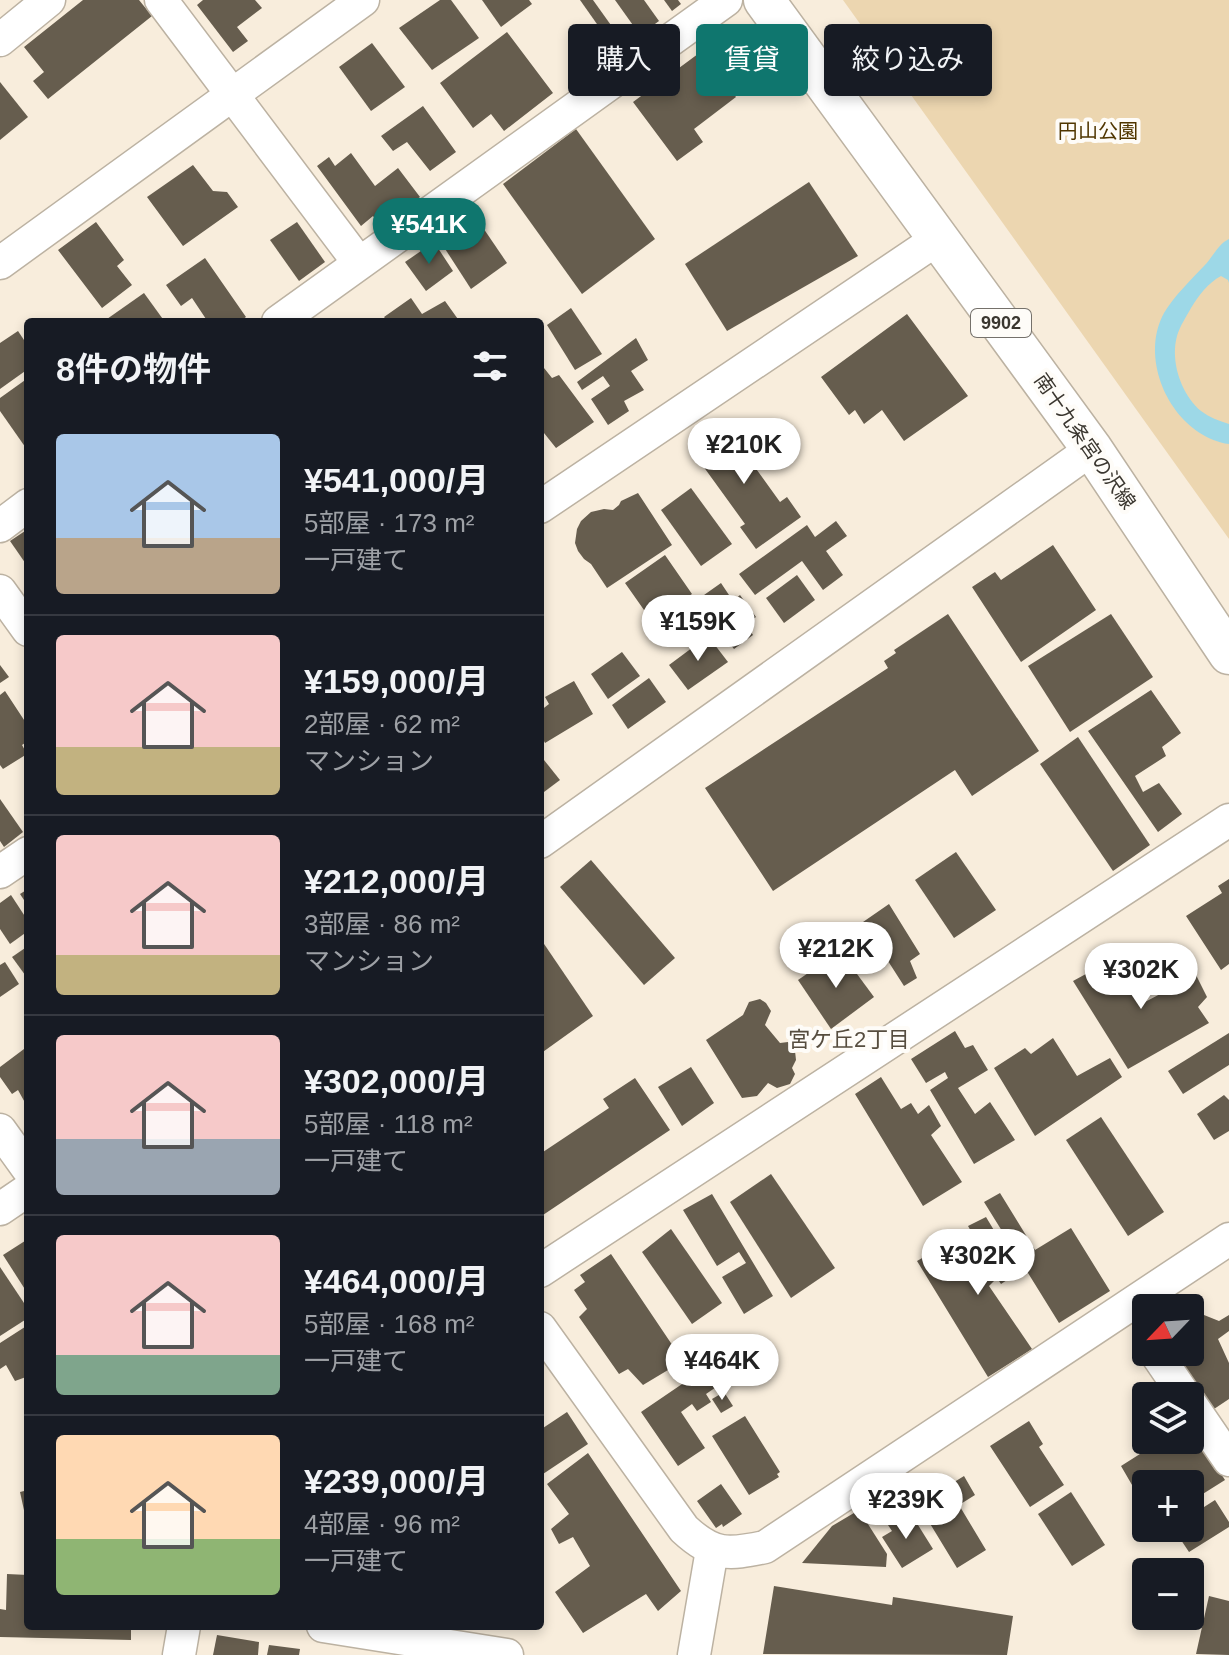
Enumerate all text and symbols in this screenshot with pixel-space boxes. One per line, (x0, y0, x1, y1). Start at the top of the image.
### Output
chip: 購入 (568, 24, 680, 96)
chip: 賃貸 (696, 24, 808, 96)
chip: 絞り込み (824, 24, 992, 96)
park label: 円山公園 (1058, 120, 1138, 142)
pin: ¥541K (373, 198, 485, 266)
text: ¥541K (391, 209, 467, 239)
road number: 9902 (971, 309, 1031, 337)
icon: filters (468, 344, 512, 388)
text: 8件の物件 (56, 350, 211, 388)
street label: 南十九条宮の沢線 (1030, 369, 1140, 513)
pin: ¥210K (688, 418, 800, 486)
text: ¥210K (706, 429, 782, 459)
text: ¥541,000/月 (304, 461, 489, 499)
icon: home (120, 466, 216, 562)
text: 5部屋 · 173 m² (304, 508, 475, 538)
text: 一戸建て (304, 545, 408, 575)
pin: ¥159K (642, 595, 754, 663)
text: ¥159K (660, 606, 736, 636)
text: ¥159,000/月 (304, 662, 489, 700)
icon: home (120, 667, 216, 763)
text: 2部屋 · 62 m² (304, 709, 460, 739)
text: マンション (304, 746, 434, 776)
text: ¥212,000/月 (304, 862, 489, 900)
icon: home (120, 867, 216, 963)
text: 3部屋 · 86 m² (304, 909, 460, 939)
pin: ¥212K (780, 922, 892, 990)
text: ¥212K (798, 933, 874, 963)
pin: ¥302K (1085, 943, 1197, 1011)
text: マンション (304, 946, 434, 976)
text: ¥302K (1103, 954, 1179, 984)
district label: 宮ケ丘2丁目 (788, 1027, 910, 1052)
text: ¥302,000/月 (304, 1062, 489, 1100)
icon: home (120, 1067, 216, 1163)
text: 5部屋 · 118 m² (304, 1109, 473, 1139)
text: 一戸建て (304, 1146, 408, 1176)
pin: ¥302K (922, 1229, 1034, 1297)
text: ¥302K (940, 1240, 1016, 1270)
text: ¥464,000/月 (304, 1262, 489, 1300)
icon: home (120, 1267, 216, 1363)
north arrow (1132, 1294, 1204, 1366)
map controls (1132, 1294, 1204, 1630)
text: 5部屋 · 168 m² (304, 1309, 475, 1339)
pin: ¥464K (666, 1334, 778, 1402)
text: ¥464K (684, 1345, 760, 1375)
text: 一戸建て (304, 1346, 408, 1376)
button: layers (1132, 1382, 1204, 1454)
text: ¥239,000/月 (304, 1462, 489, 1500)
icon: home (120, 1467, 216, 1563)
button: + (1132, 1470, 1204, 1542)
pin: ¥239K (850, 1473, 962, 1541)
text: ¥239K (868, 1484, 944, 1514)
text: 4部屋 · 96 m² (304, 1509, 460, 1539)
text: 一戸建て (304, 1546, 408, 1576)
button: − (1132, 1558, 1204, 1630)

